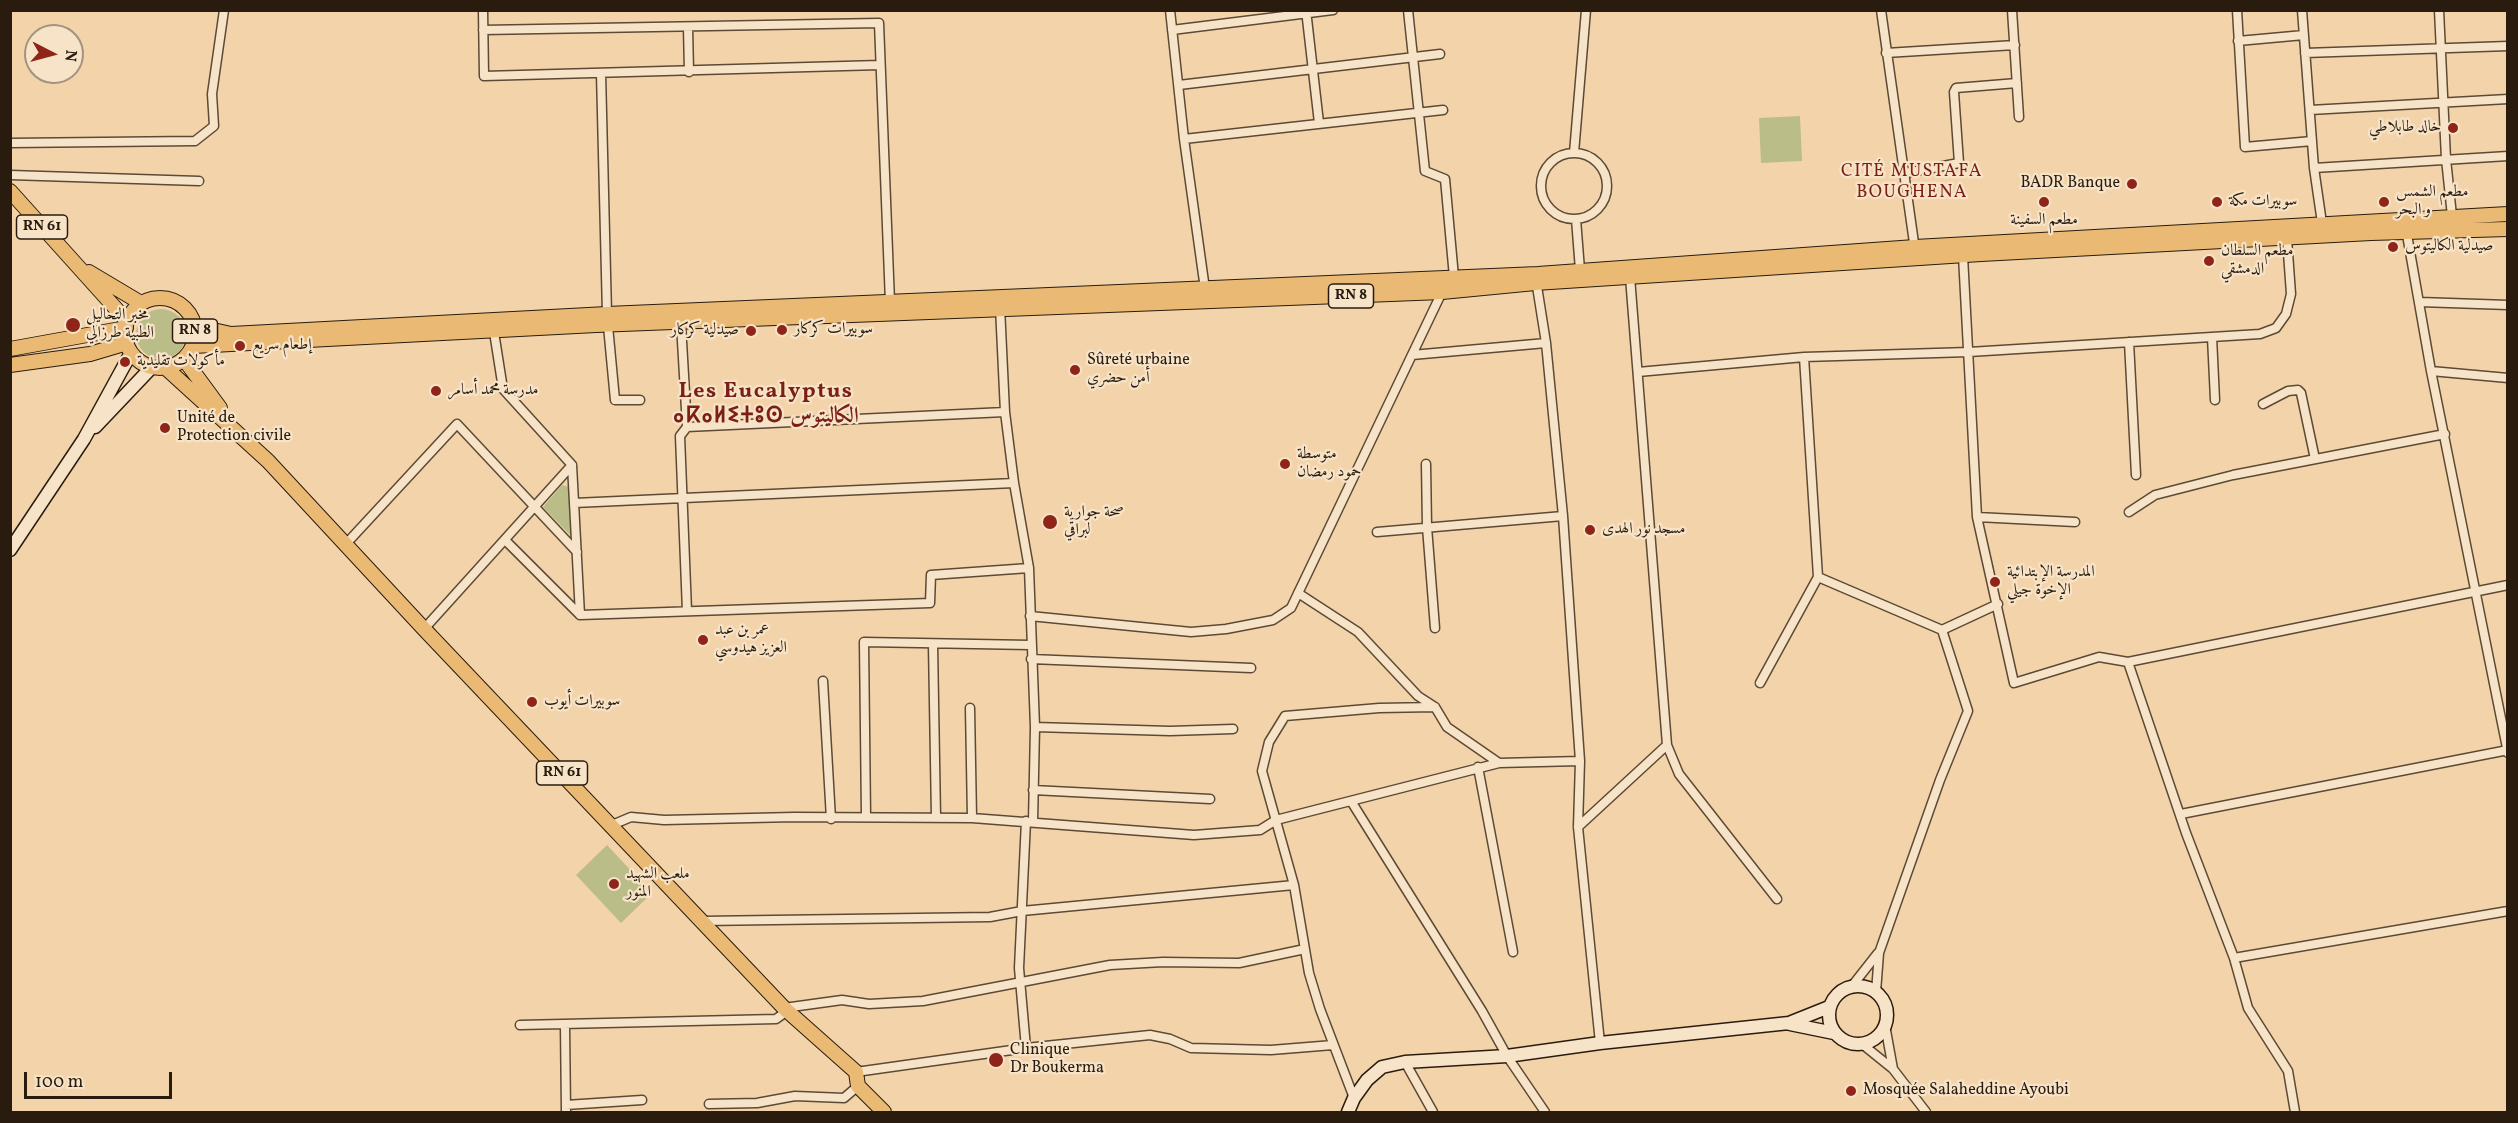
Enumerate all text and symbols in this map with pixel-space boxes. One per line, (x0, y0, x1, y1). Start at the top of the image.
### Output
north arrow (24, 24, 84, 84)
text: N (58, 49, 81, 63)
place label: خالد طابلاطي (2369, 118, 2441, 138)
marker: خالد طابلاطي (2446, 121, 2460, 135)
district label: CITÉ MUSTAFA BOUGHENA (1841, 162, 1983, 204)
place label: BADR Banque (2021, 174, 2120, 194)
marker: BADR Banque (2125, 177, 2139, 191)
place label: مطعم الشمس و البحر (2396, 183, 2468, 221)
place label: سوبيرات مكة (2229, 192, 2297, 212)
marker: مطعم السفينة (2037, 195, 2051, 209)
marker: سوبيرات مكة (2210, 195, 2224, 209)
marker: مطعم الشمس و البحر (2377, 195, 2391, 209)
place label: مطعم السفينة (2010, 211, 2078, 231)
road number: RN 61 (16, 215, 68, 239)
place label: صيدلية الكاليتوس (2405, 237, 2493, 257)
marker: صيدلية الكاليتوس (2386, 240, 2400, 254)
place label: مطعم السلطان الدمشقي (2221, 242, 2294, 280)
marker: مطعم السلطان الدمشقي (2202, 254, 2216, 268)
road number: RN 8 (1328, 284, 1374, 308)
place label: مخبر التحاليل الطبية طرزالي (86, 306, 154, 344)
marker: مخبر التحاليل الطبية طرزالي (64, 316, 82, 334)
road number: RN 8 (172, 319, 218, 343)
place label: سوبيرات كركار (794, 320, 873, 340)
place label: صيدلية كركار (671, 321, 739, 341)
marker: سوبيرات كركار (775, 323, 789, 337)
marker: صيدلية كركار (744, 324, 758, 338)
place label: إطعام سريع (252, 336, 312, 356)
marker: إطعام سريع (233, 339, 247, 353)
place label: Sûreté urbaine أمن حضري (1087, 351, 1190, 389)
place label: مأكولات تقليدية (137, 352, 225, 372)
marker: مأكولات تقليدية (118, 355, 132, 369)
marker: Sûreté urbaine أمن حضري (1068, 363, 1082, 377)
district label: Les Eucalyptus ⴰⴽⴰⵍⵉⵜⵓⵙ الكاليتوس (678, 380, 854, 432)
place label: مدرسة محمد أسامر (448, 381, 539, 401)
marker: مدرسة محمد أسامر (429, 384, 443, 398)
place label: Unité de Protection civile (177, 409, 291, 447)
marker: Unité de Protection civile (158, 421, 172, 435)
place label: متوسطة حمود رمضان (1297, 445, 1362, 483)
marker: متوسطة حمود رمضان (1278, 457, 1292, 471)
place label: صحة جوارية لبراقي (1064, 503, 1124, 541)
marker: صحة جوارية لبراقي (1041, 513, 1059, 531)
place label: مسجد نور الهدى (1602, 520, 1685, 540)
marker: مسجد نور الهدى (1583, 523, 1597, 537)
place label: المدرسة الإبتدائية الإخوة جيلي (2007, 563, 2095, 601)
marker: المدرسة الإبتدائية الإخوة جيلي (1988, 575, 2002, 589)
place label: عمر بن عبد العزيز هيدوسي (715, 621, 787, 659)
marker: عمر بن عبد العزيز هيدوسي (696, 633, 710, 647)
place label: سوبيرات أيوب (544, 692, 620, 712)
marker: سوبيرات أيوب (525, 695, 539, 709)
road number: RN 61 (536, 761, 588, 785)
place label: ملعب الشهيد المنور (626, 865, 690, 903)
marker: ملعب الشهيد المنور (607, 877, 621, 891)
place label: Clinique Dr Boukerma (1010, 1041, 1104, 1079)
marker: Clinique Dr Boukerma (987, 1051, 1005, 1069)
scale bar (27, 1060, 176, 1098)
text: 100 m (35, 1070, 84, 1095)
place label: Mosquée Salaheddine Ayoubi (1863, 1081, 2069, 1101)
marker: Mosquée Salaheddine Ayoubi (1844, 1084, 1858, 1098)

